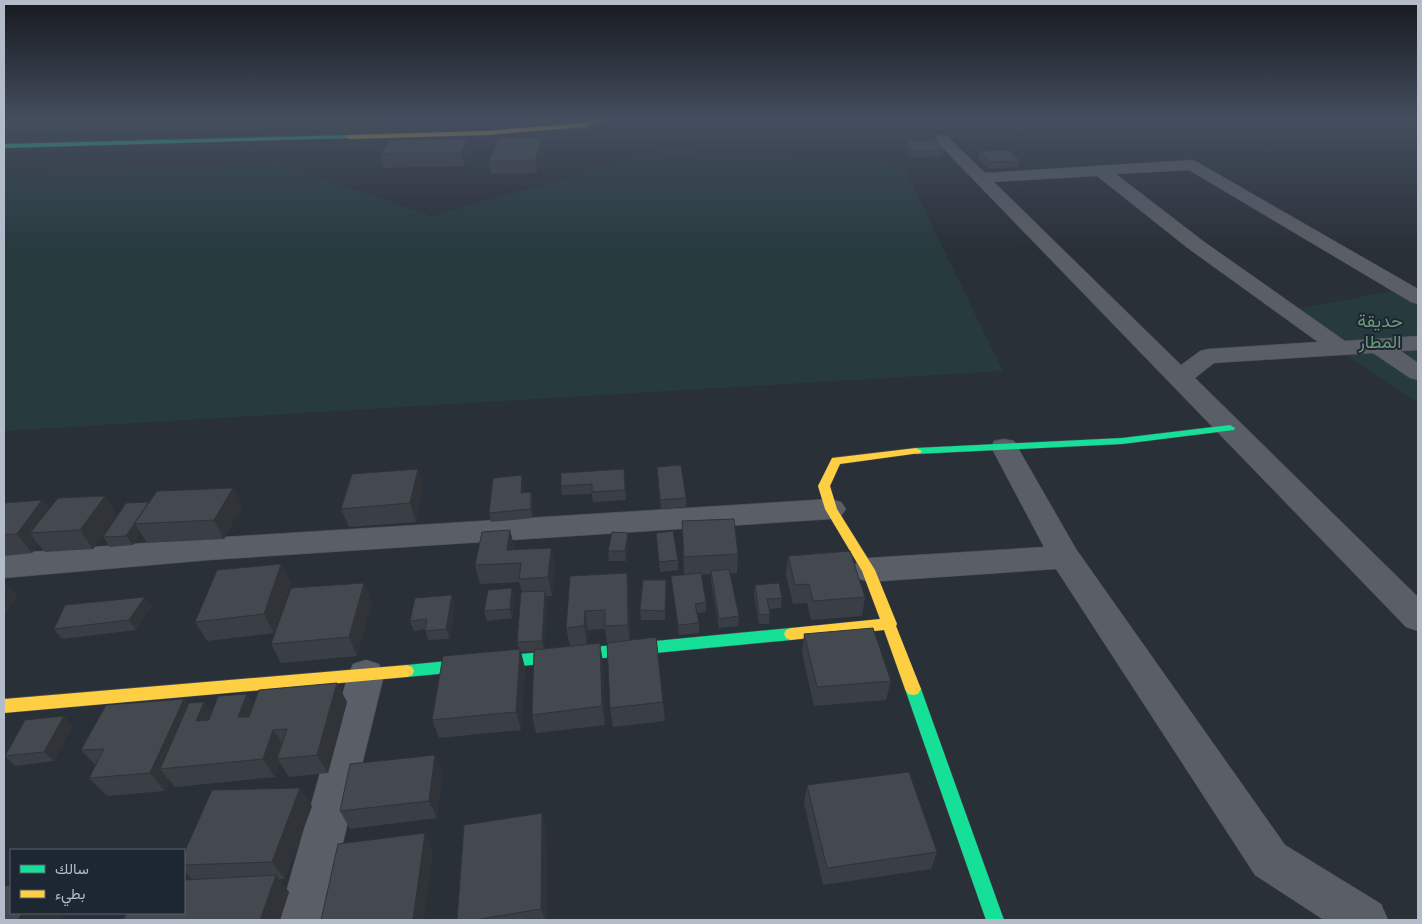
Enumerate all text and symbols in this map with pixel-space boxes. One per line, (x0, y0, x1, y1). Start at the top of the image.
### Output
park label: حديقة المطار (1357, 311, 1403, 353)
legend (10, 849, 185, 914)
text: سالك (55, 860, 89, 877)
text: بطيء (55, 885, 85, 907)

